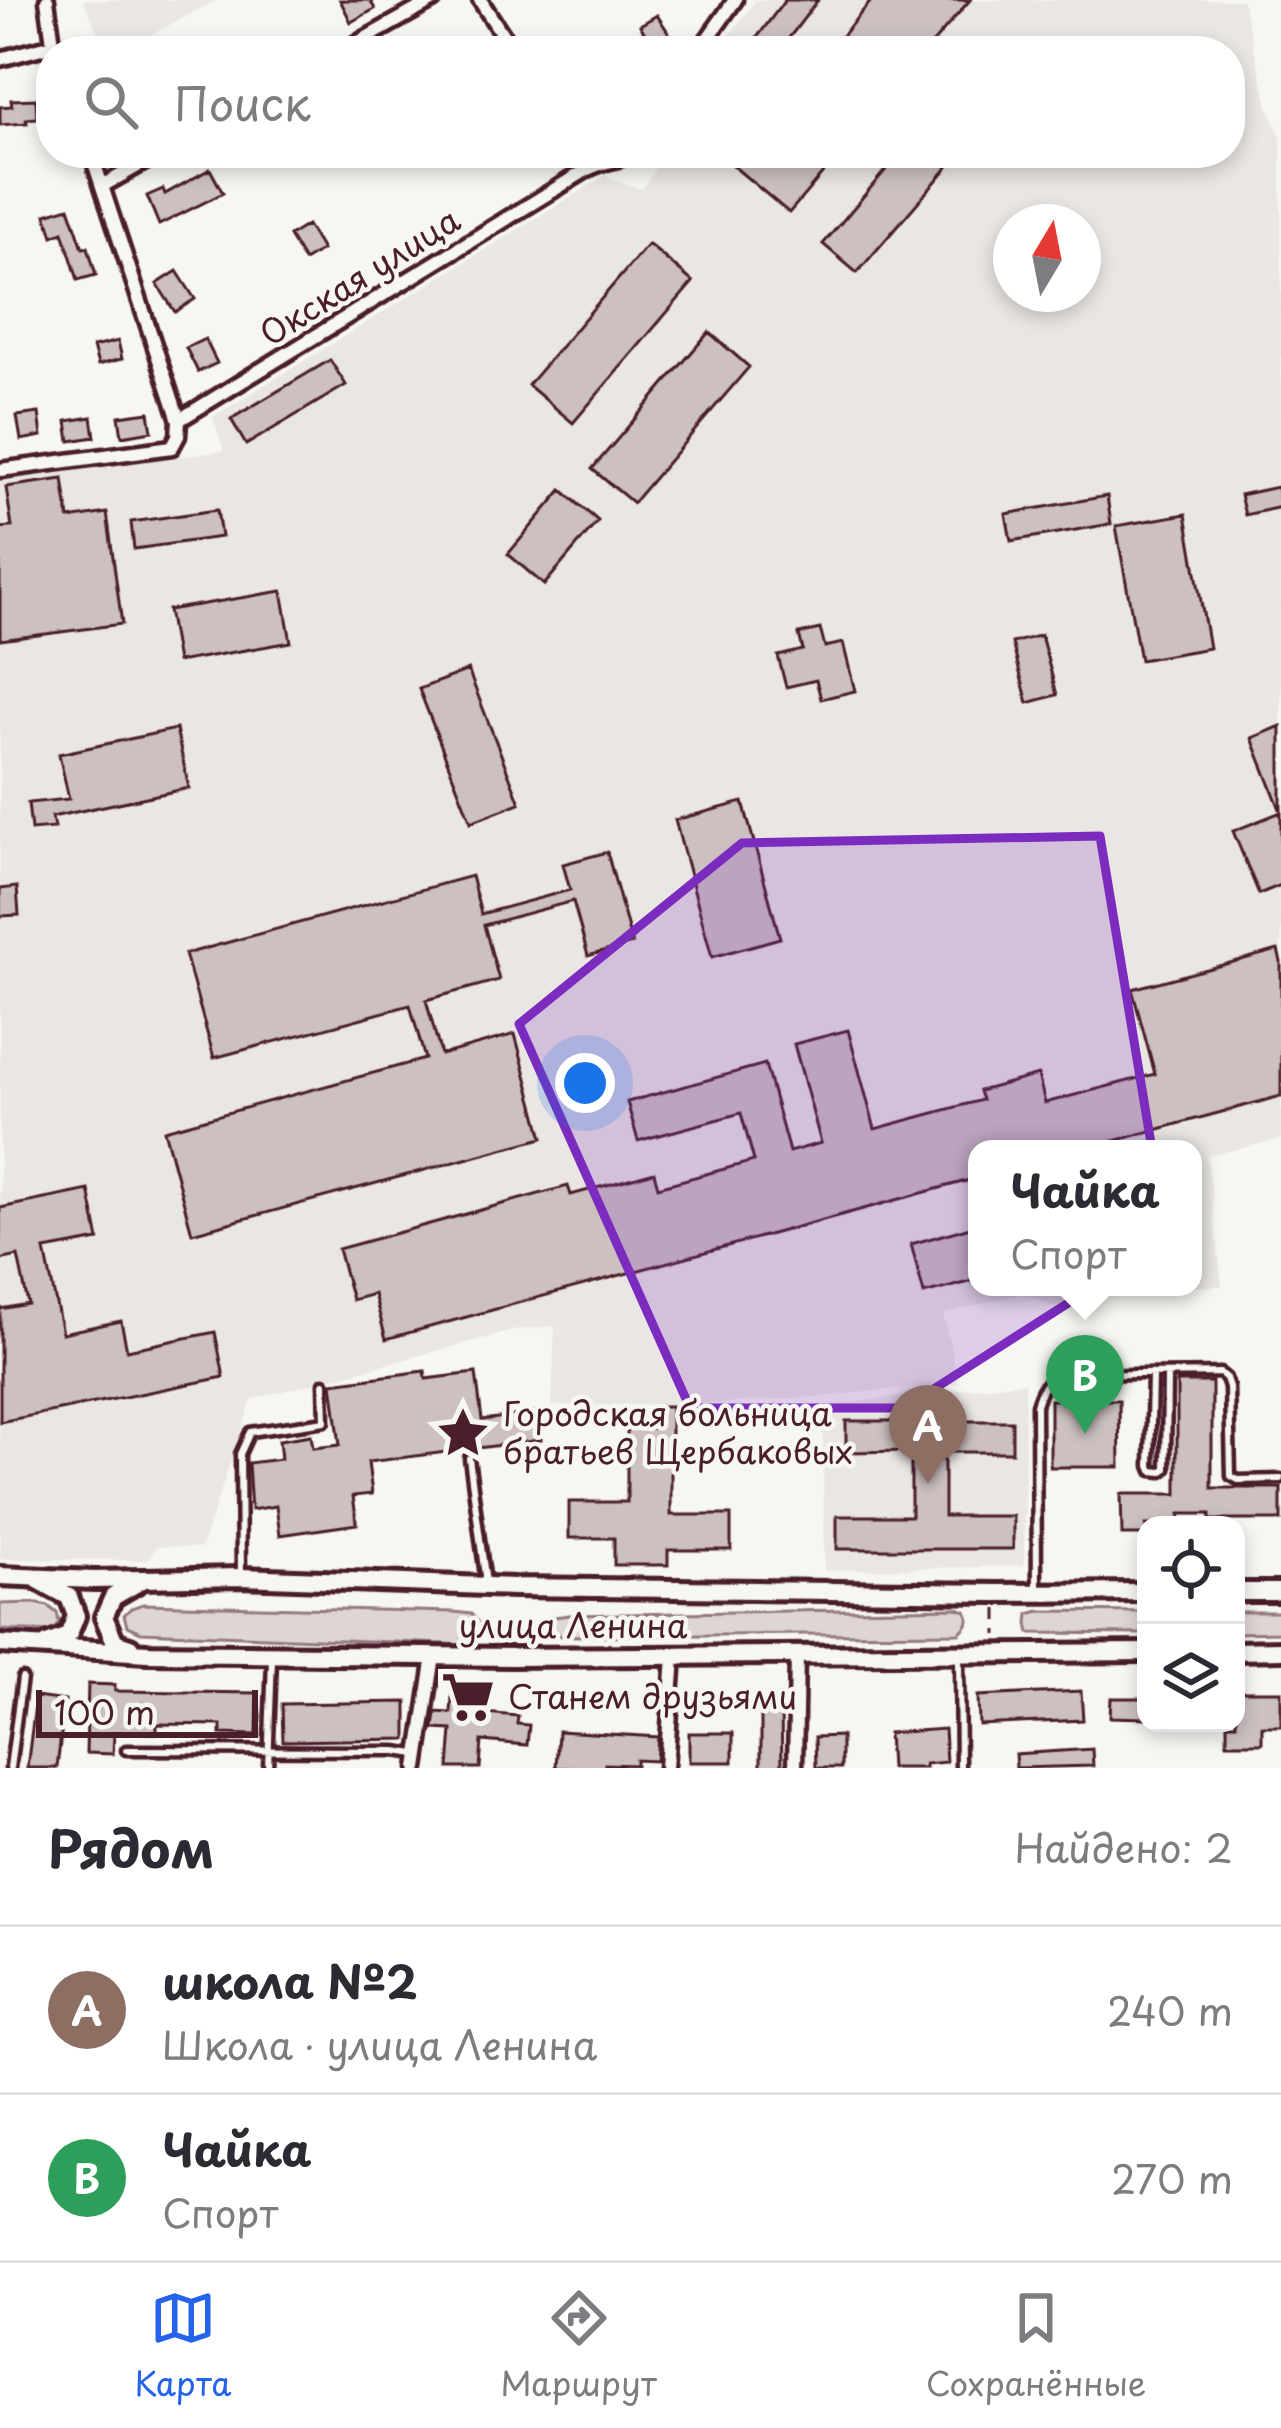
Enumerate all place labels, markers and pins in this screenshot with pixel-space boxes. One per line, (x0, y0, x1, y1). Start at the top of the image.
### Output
pin: B (1046, 1335, 1124, 1434)
pin: A (889, 1385, 967, 1484)
place label: Городская больница братьев Щербаковых (503, 1387, 853, 1475)
place icon: Городская больница братьев Щербаковых (434, 1404, 492, 1462)
supermarket icon: Станем друзьями (439, 1668, 497, 1726)
place label: Станем друзьями (508, 1670, 797, 1720)

